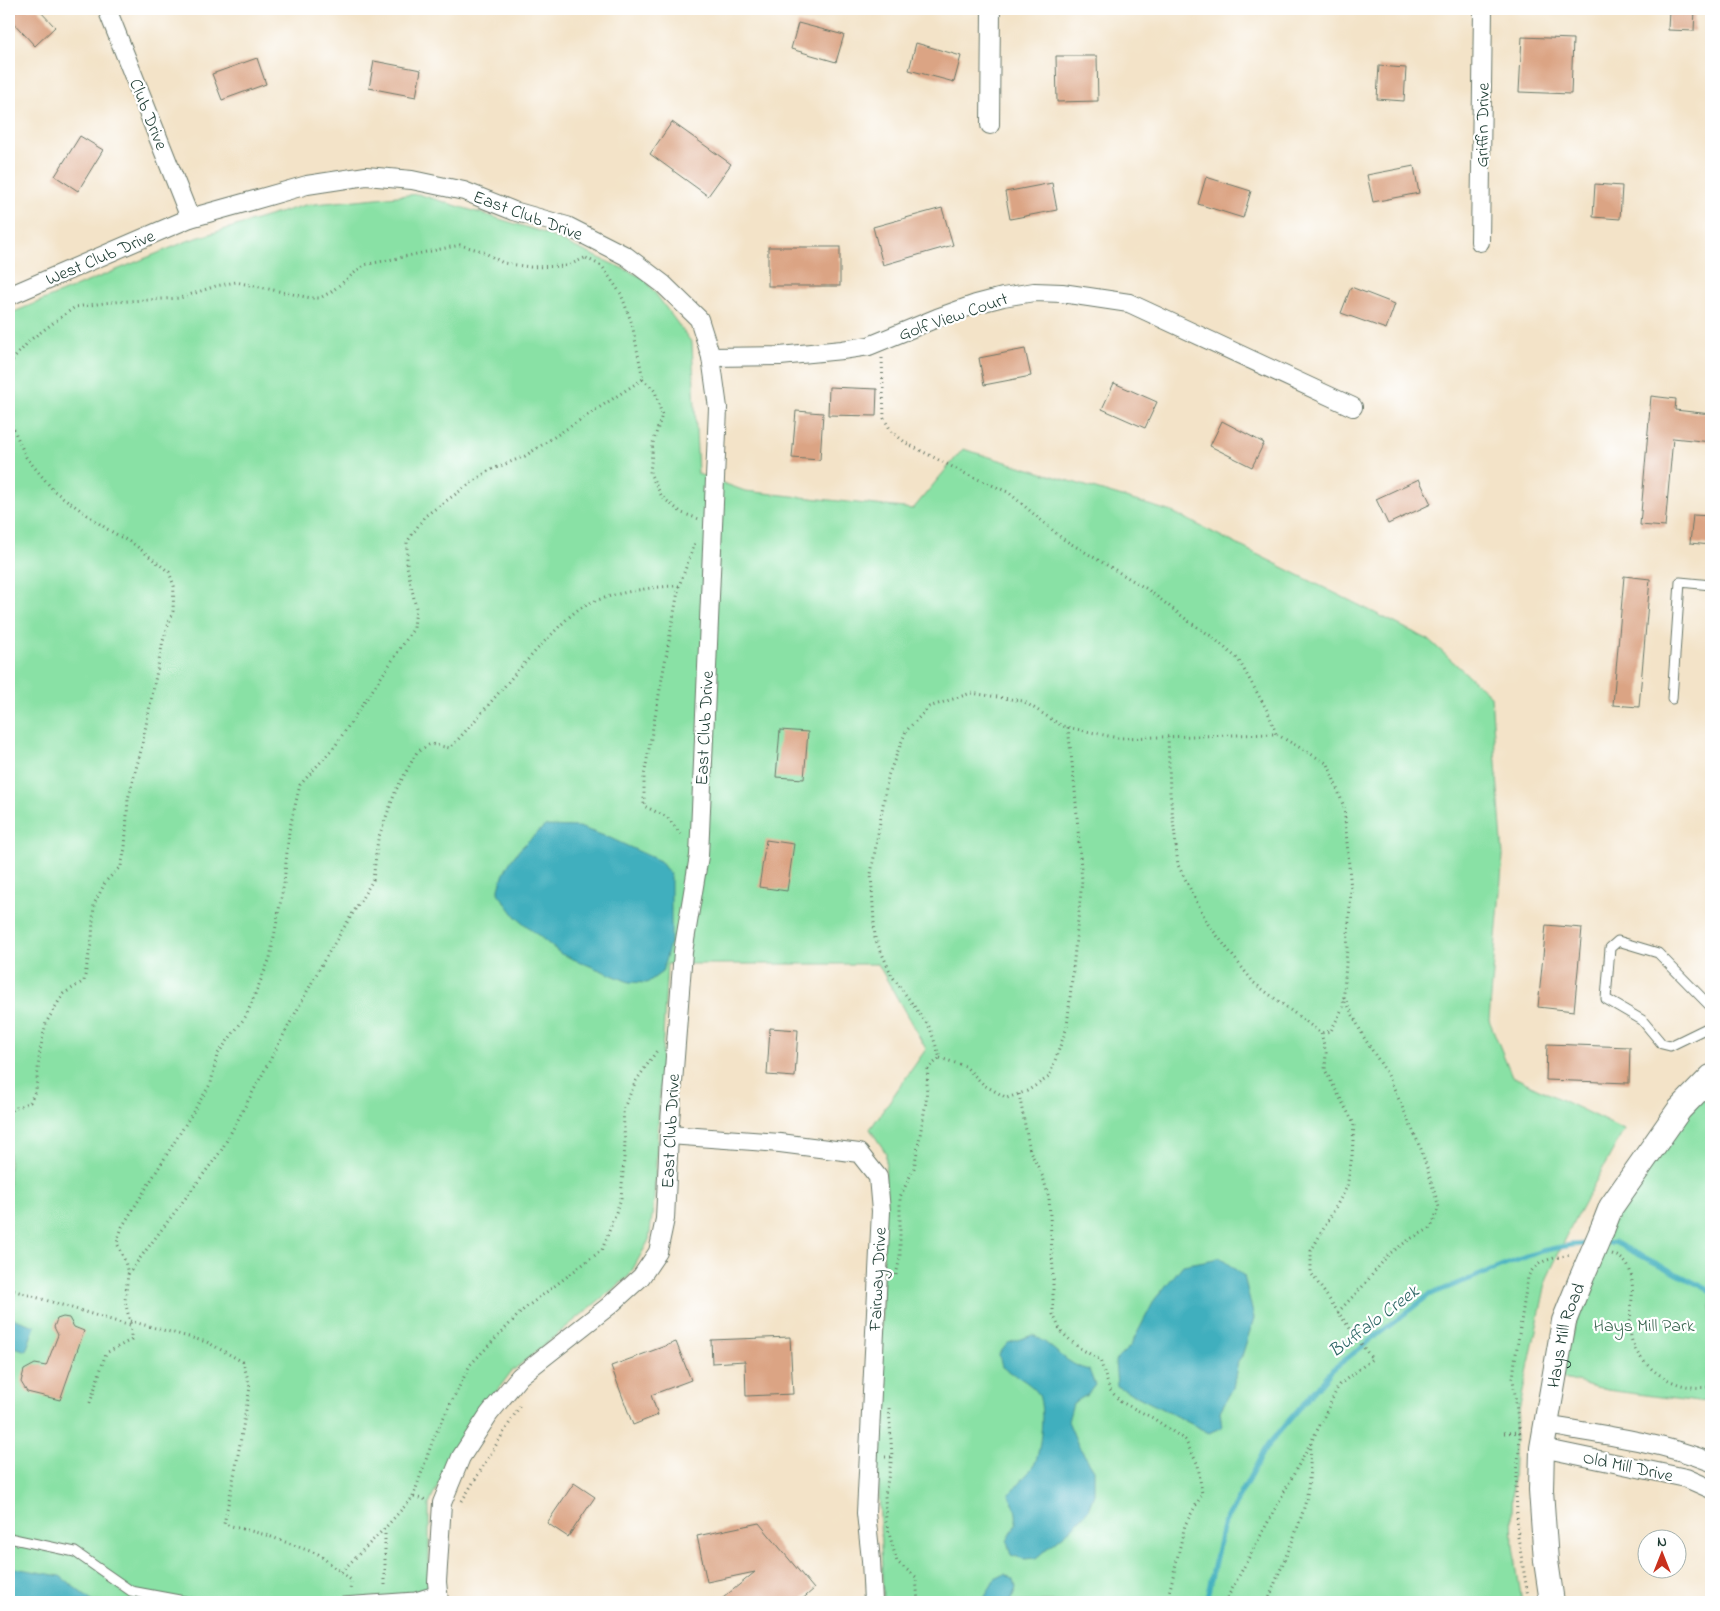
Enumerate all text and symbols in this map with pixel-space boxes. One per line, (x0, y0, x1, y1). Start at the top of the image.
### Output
street label: Club Drive (121, 75, 174, 155)
street label: Griffin Drive (1470, 81, 1498, 168)
street label: East Club Drive (469, 185, 587, 249)
street label: West Club Drive (42, 224, 160, 294)
street label: Golf View Court (895, 287, 1012, 349)
street label: East Club Drive (690, 669, 722, 786)
street label: East Club Drive (656, 1072, 688, 1189)
street label: Fairway Drive (863, 1226, 895, 1333)
water label: Buffalo Creek (1324, 1279, 1426, 1365)
street label: Hays Mill Road (1542, 1279, 1593, 1390)
park label: Hays Mill Park (1593, 1314, 1695, 1340)
street label: Old Mill Drive (1580, 1446, 1676, 1490)
north arrow (1638, 1528, 1688, 1578)
text: N (1657, 1532, 1667, 1553)

